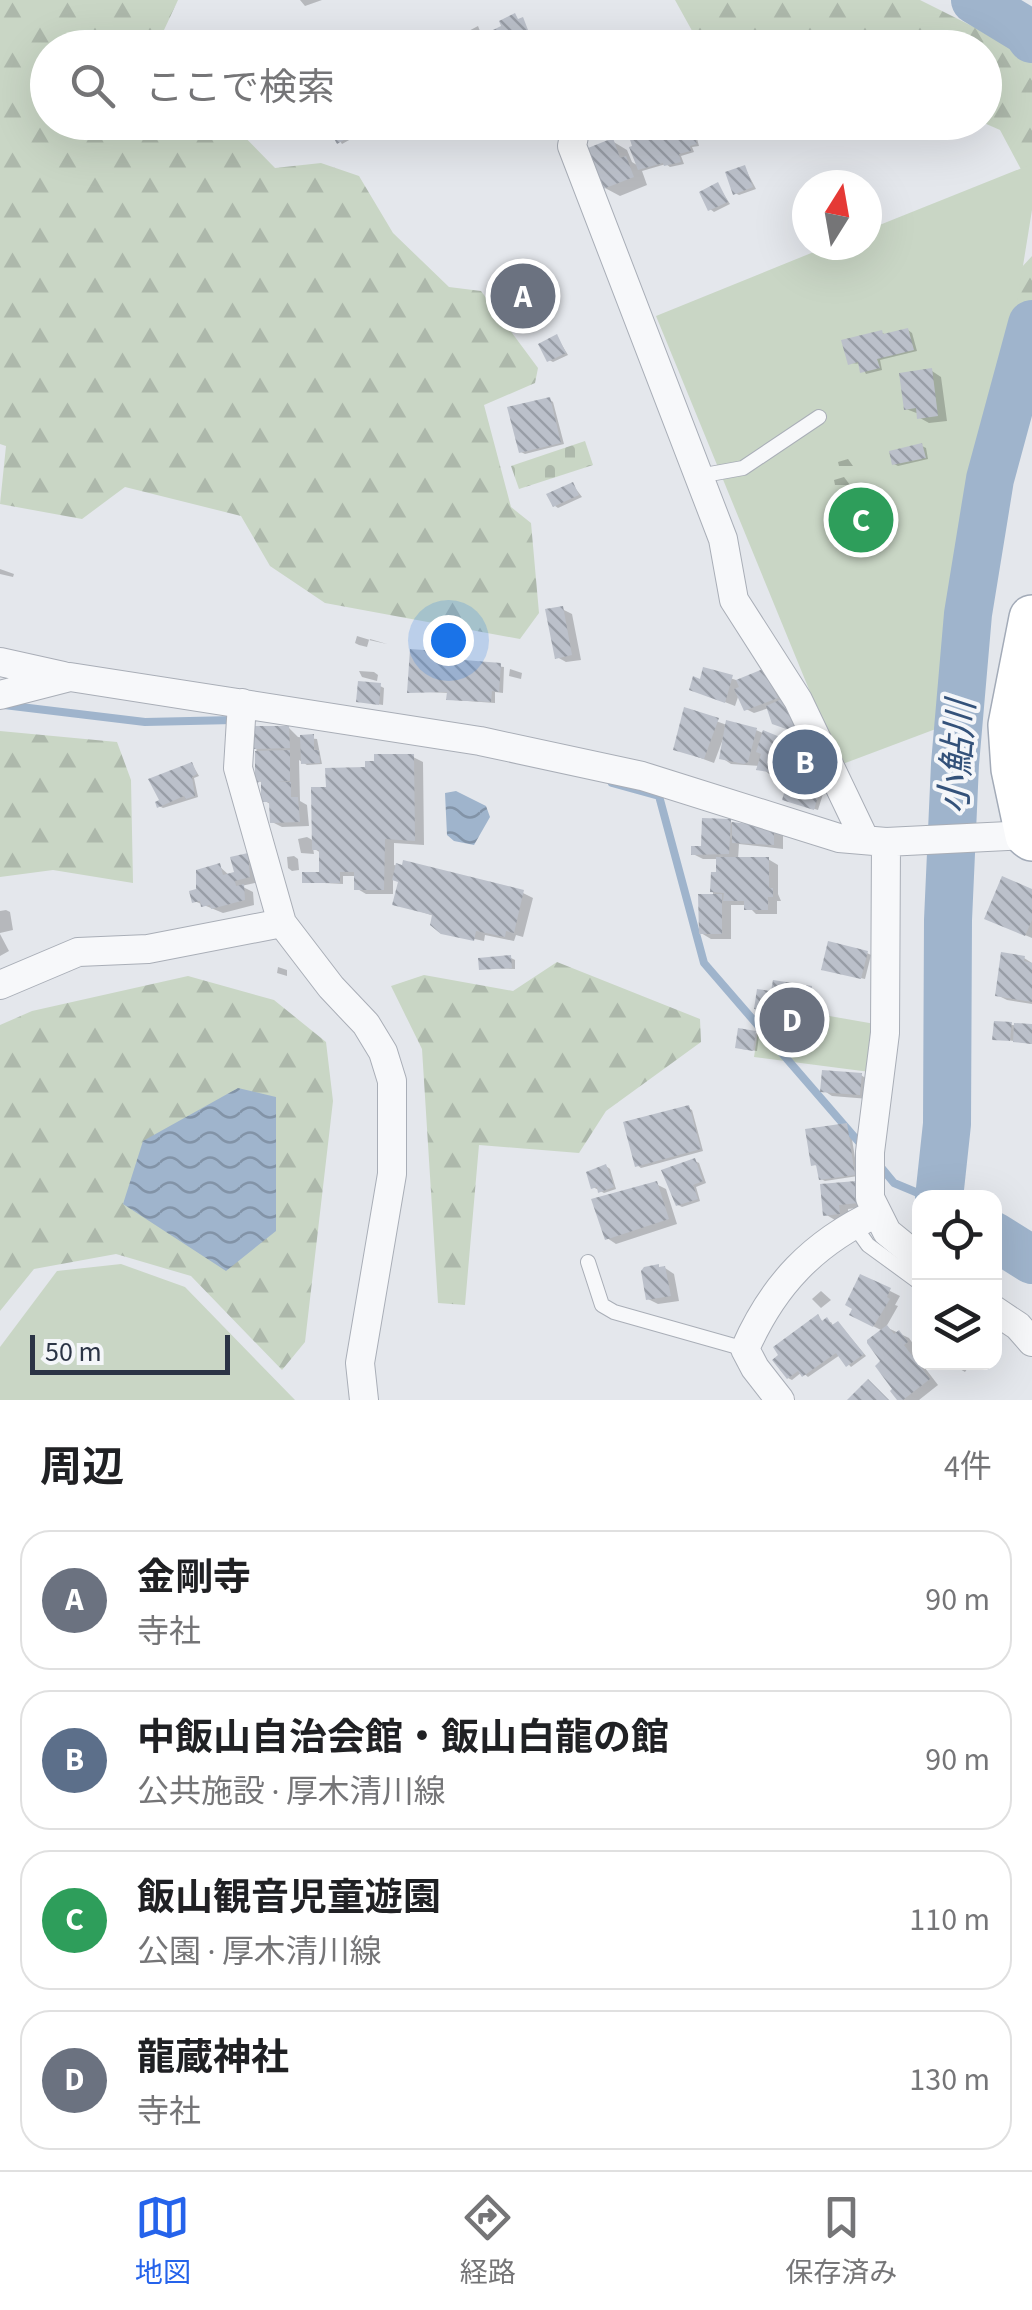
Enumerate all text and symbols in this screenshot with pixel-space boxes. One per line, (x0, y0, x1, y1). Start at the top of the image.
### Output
search box (30, 30, 1002, 140)
icon: search (65, 58, 120, 113)
text: ここで検索 (145, 61, 335, 115)
north arrow (792, 170, 882, 260)
pin: A (490, 258, 556, 334)
pin: C (828, 482, 894, 558)
your location (423, 615, 474, 666)
water label: 小鮎川 (927, 694, 989, 816)
pin: B (772, 724, 838, 800)
pin: D (760, 982, 824, 1058)
map controls (912, 1190, 1002, 1370)
button: locate (912, 1190, 1002, 1280)
button: layers (912, 1280, 1002, 1370)
scale bar (30, 1330, 230, 1374)
text: 50 m (45, 1332, 102, 1372)
text: 周辺 (40, 1438, 124, 1498)
text: 4件 (944, 1444, 992, 1490)
text: 金剛寺 (137, 1551, 251, 1605)
text: A (65, 1577, 84, 1623)
text: 90 m (925, 1577, 990, 1623)
text: 寺社 (137, 1609, 201, 1655)
text: 中飯山自治会館・飯山白龍の館 (137, 1711, 669, 1765)
text: B (65, 1737, 84, 1783)
text: 90 m (925, 1737, 990, 1783)
text: 公共施設 · 厚木清川線 (137, 1769, 446, 1815)
text: 飯山観音児童遊園 (137, 1871, 441, 1925)
text: C (65, 1897, 84, 1943)
text: 110 m (909, 1897, 990, 1943)
text: 公園 · 厚木清川線 (137, 1929, 382, 1975)
text: 龍蔵神社 (137, 2031, 289, 2085)
text: D (64, 2057, 85, 2103)
text: 130 m (909, 2057, 990, 2103)
text: 寺社 (137, 2089, 201, 2135)
tab: 地図 (135, 2190, 191, 2293)
tab: 経路 (460, 2190, 516, 2293)
tab: 保存済み (785, 2190, 897, 2293)

